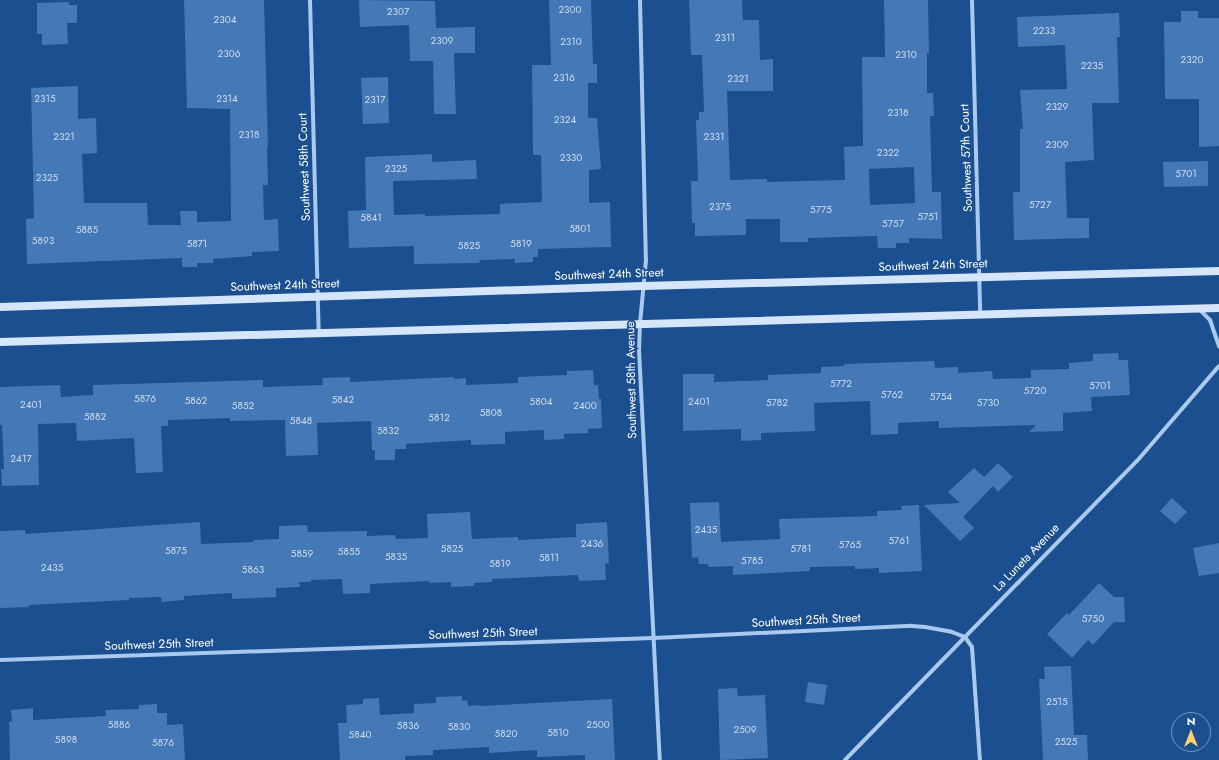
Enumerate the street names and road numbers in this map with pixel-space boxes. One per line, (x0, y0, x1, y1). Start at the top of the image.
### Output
street label: Southwest 57th Court (958, 104, 976, 212)
street label: Southwest 58th Court (296, 113, 314, 221)
street label: Southwest 24th Street (878, 257, 988, 275)
street label: Southwest 24th Street (554, 266, 664, 284)
street label: Southwest 24th Street (230, 277, 340, 295)
street label: Southwest 58th Avenue (624, 321, 640, 439)
street label: La Luneta Avenue (991, 521, 1063, 595)
street label: Southwest 25th Street (751, 611, 861, 631)
street label: Southwest 25th Street (428, 625, 538, 643)
street label: Southwest 25th Street (104, 636, 214, 654)

